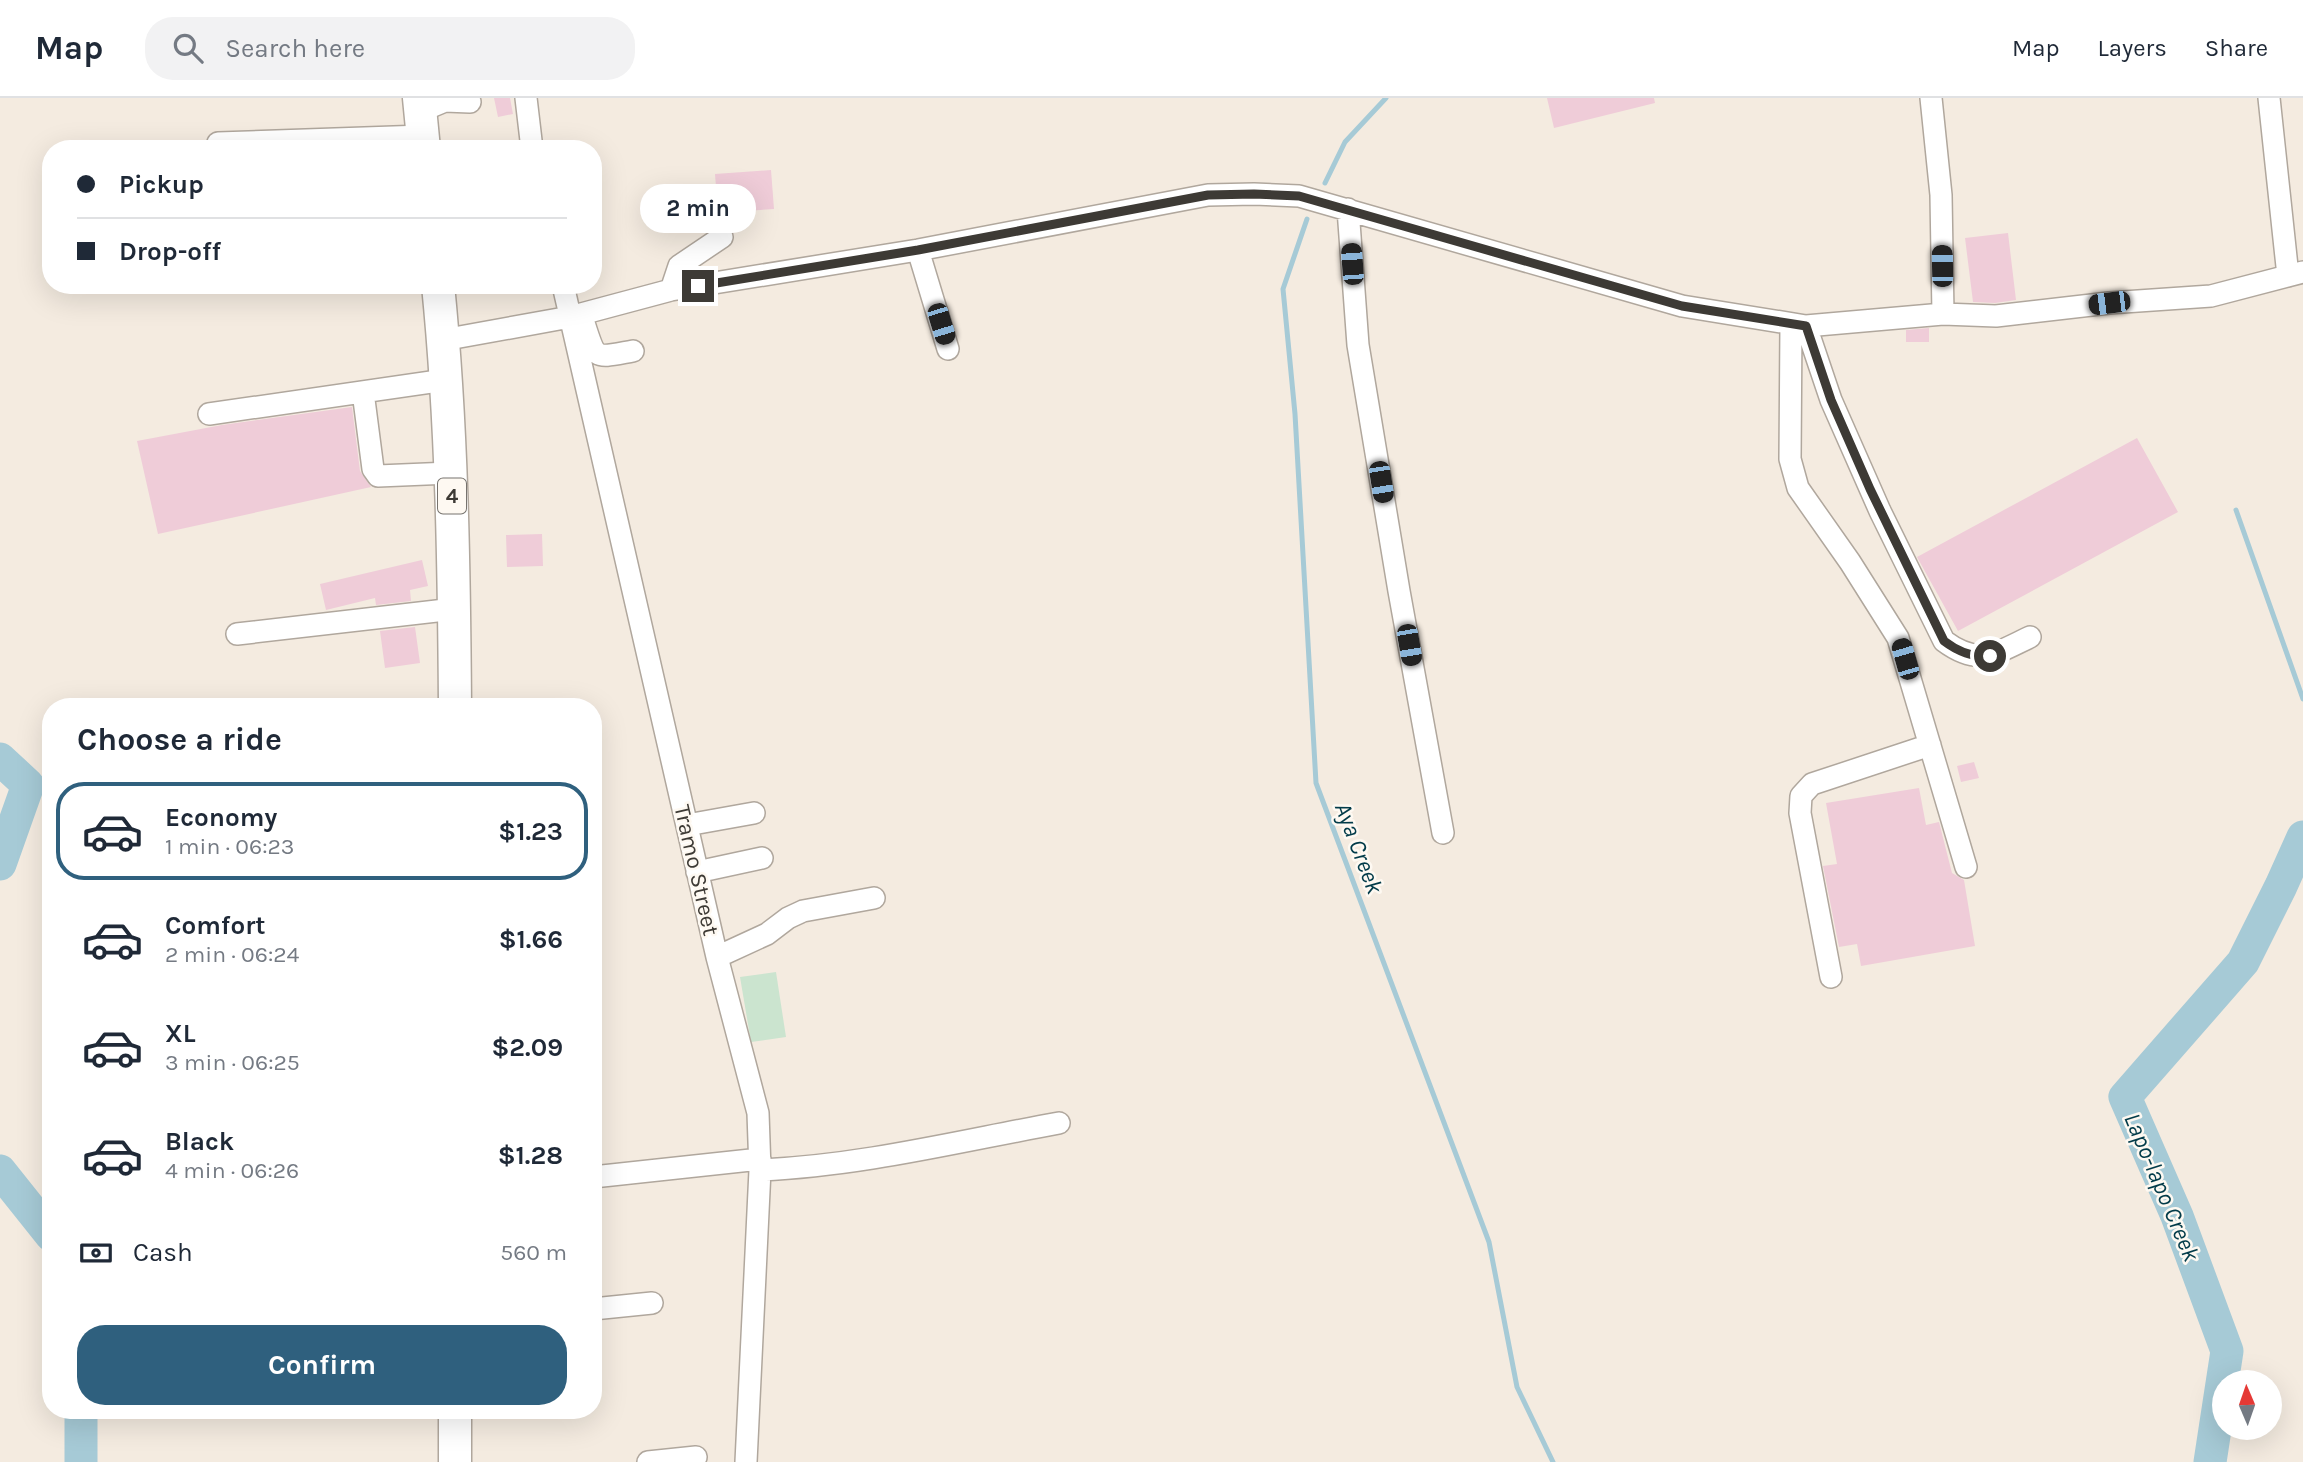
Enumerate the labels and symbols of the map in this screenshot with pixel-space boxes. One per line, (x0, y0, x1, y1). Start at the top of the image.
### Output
callout: 2 min (640, 184, 756, 234)
car (1341, 242, 1364, 286)
car (1932, 245, 1953, 287)
route end (682, 270, 714, 302)
car (2087, 290, 2132, 316)
car (925, 301, 958, 347)
car (1368, 460, 1395, 504)
road number: 4 (438, 478, 466, 514)
car (1396, 622, 1423, 668)
car (1890, 636, 1921, 682)
route start (1974, 640, 2006, 672)
water label: Aya Creek (1329, 798, 1389, 898)
street label: Tramo Street (668, 802, 725, 939)
water label: Lapo-lapo Creek (2118, 1109, 2206, 1266)
north arrow (2212, 1370, 2282, 1440)

